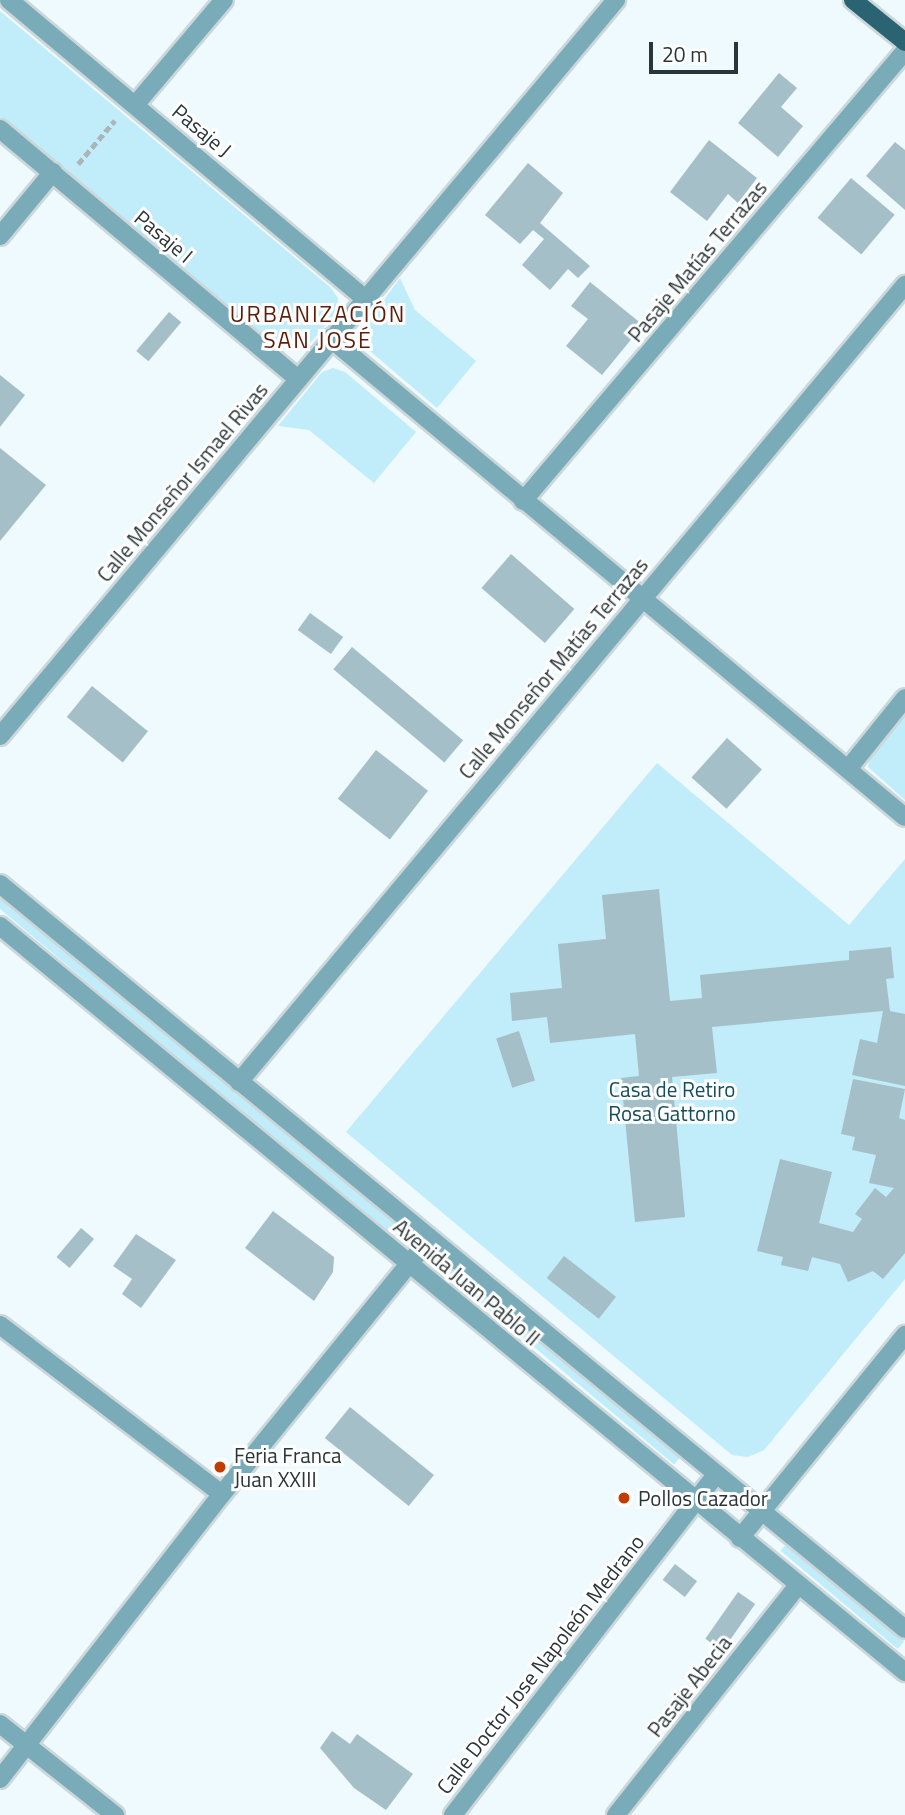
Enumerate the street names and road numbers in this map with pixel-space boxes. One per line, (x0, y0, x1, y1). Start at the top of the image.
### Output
street label: Pasaje J (167, 98, 237, 162)
street label: Pasaje Matías Terrazas (622, 175, 772, 347)
street label: Pasaje I (130, 204, 198, 268)
street label: Calle Monseñor Ismael Rivas (91, 377, 273, 587)
street label: Calle Monseñor Matías Terrazas (453, 552, 653, 784)
street label: Avenida Juan Pablo II (389, 1213, 545, 1351)
street label: Calle Doctor Jose Napoleón Medrano (431, 1529, 649, 1799)
street label: Pasaje Abecia (642, 1630, 736, 1742)

